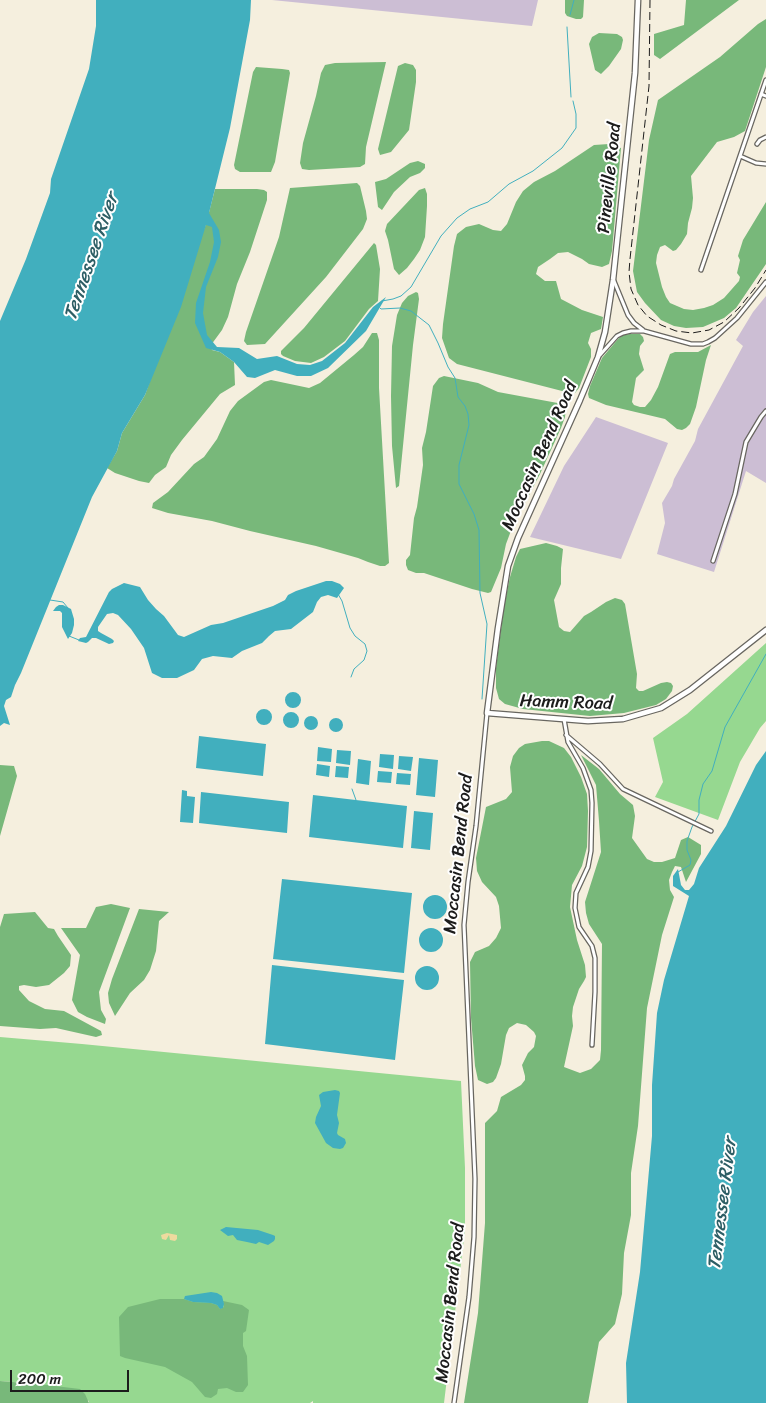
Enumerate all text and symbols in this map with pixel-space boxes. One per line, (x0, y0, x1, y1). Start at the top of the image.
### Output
street label: Pineville Road (593, 122, 627, 234)
water label: Tennessee River (60, 191, 124, 323)
street label: Moccasin Bend Road (497, 378, 583, 534)
street label: Hamm Road (519, 691, 613, 715)
street label: Moccasin Bend Road (440, 773, 478, 935)
water label: Tennessee River (704, 1137, 742, 1271)
street label: Moccasin Bend Road (432, 1222, 470, 1384)
scale bar (12, 1360, 131, 1392)
text: 200 m (18, 1366, 61, 1392)

